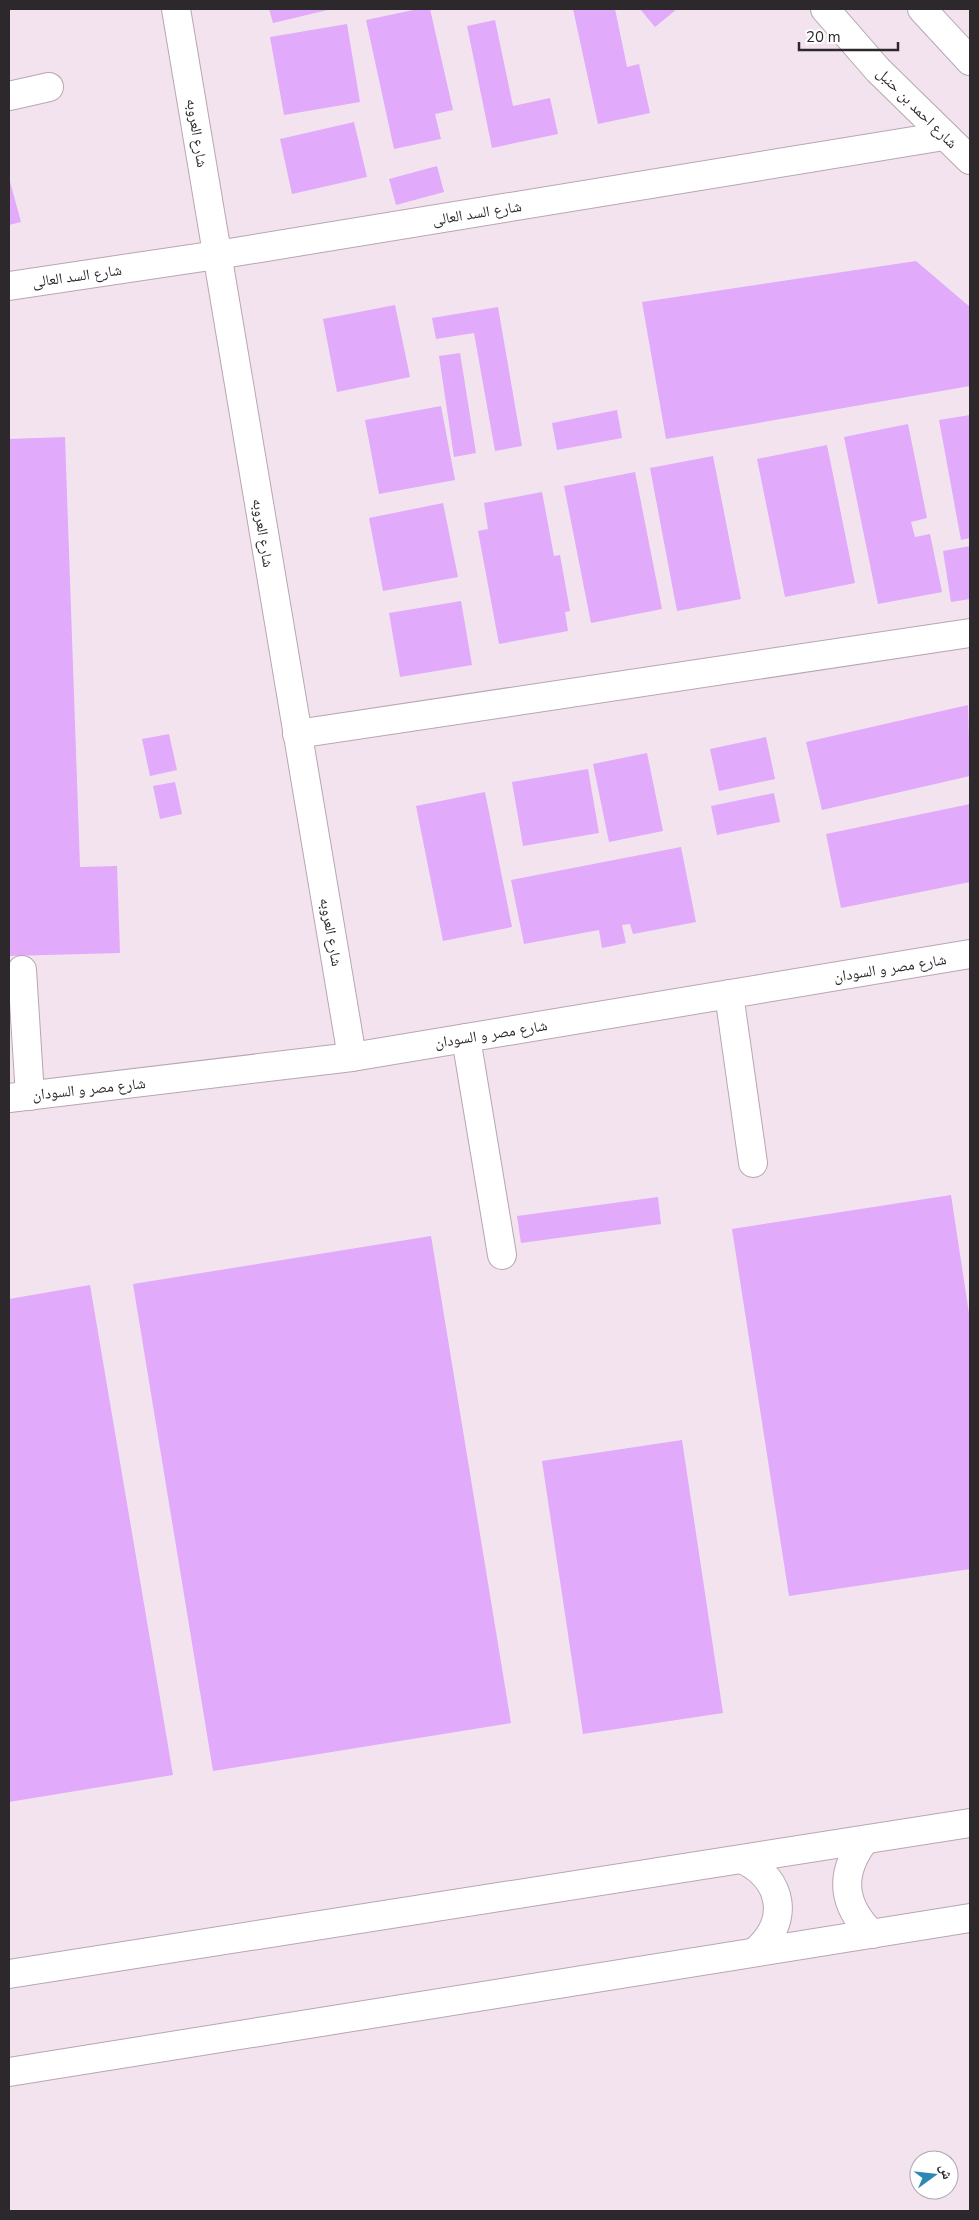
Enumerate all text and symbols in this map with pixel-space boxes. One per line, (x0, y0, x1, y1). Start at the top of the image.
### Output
scale bar (799, 20, 898, 52)
text: 20 m (806, 27, 841, 47)
street label: شارع احمد بن حنبل (872, 63, 962, 153)
street label: شارع العروبه (182, 97, 212, 169)
street label: شارع السد العالى (431, 196, 523, 230)
street label: شارع السد العالى (31, 260, 123, 292)
street label: شارع العروبه (248, 497, 278, 569)
street label: شارع العروبه (315, 896, 347, 968)
street label: شارع مصر و السودان (832, 949, 948, 987)
street label: شارع مصر و السودان (433, 1015, 549, 1053)
street label: شارع مصر و السودان (31, 1073, 147, 1105)
north arrow (909, 2150, 959, 2200)
text: ش (935, 2162, 957, 2182)

